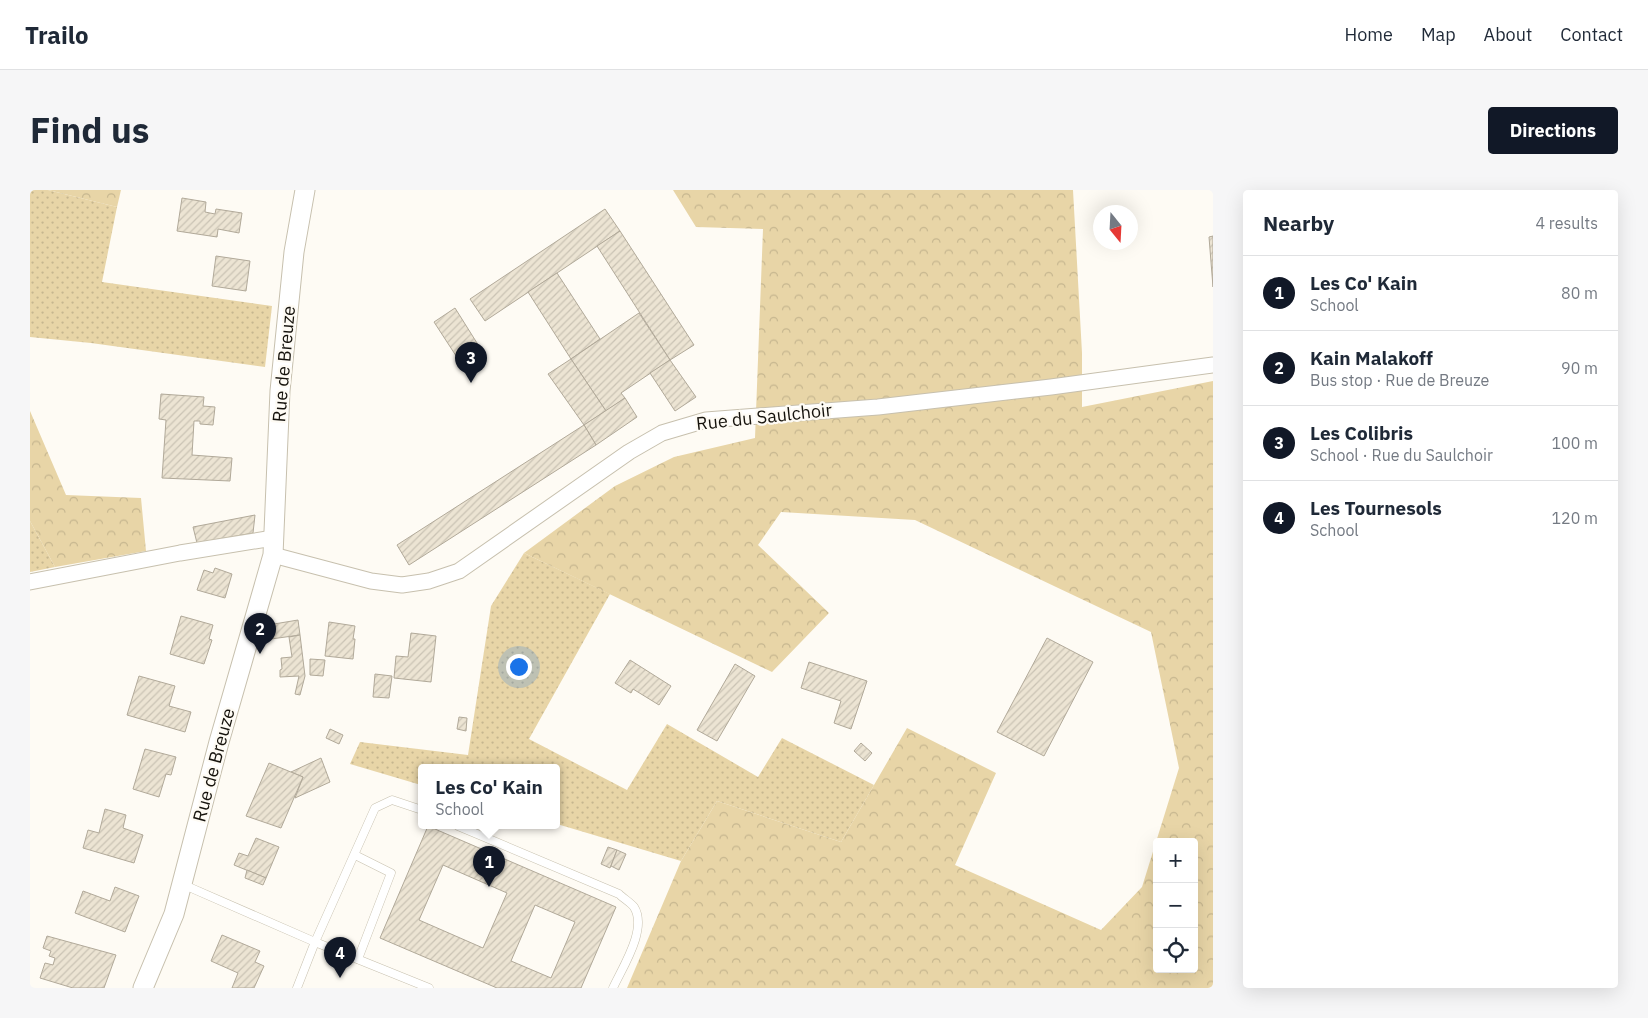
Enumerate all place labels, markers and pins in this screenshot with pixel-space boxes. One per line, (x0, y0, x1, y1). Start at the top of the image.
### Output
pin: 3 (455, 342, 487, 383)
pin: 2 (244, 613, 276, 654)
pin: 1 (473, 846, 505, 887)
pin: 4 (324, 937, 356, 978)

